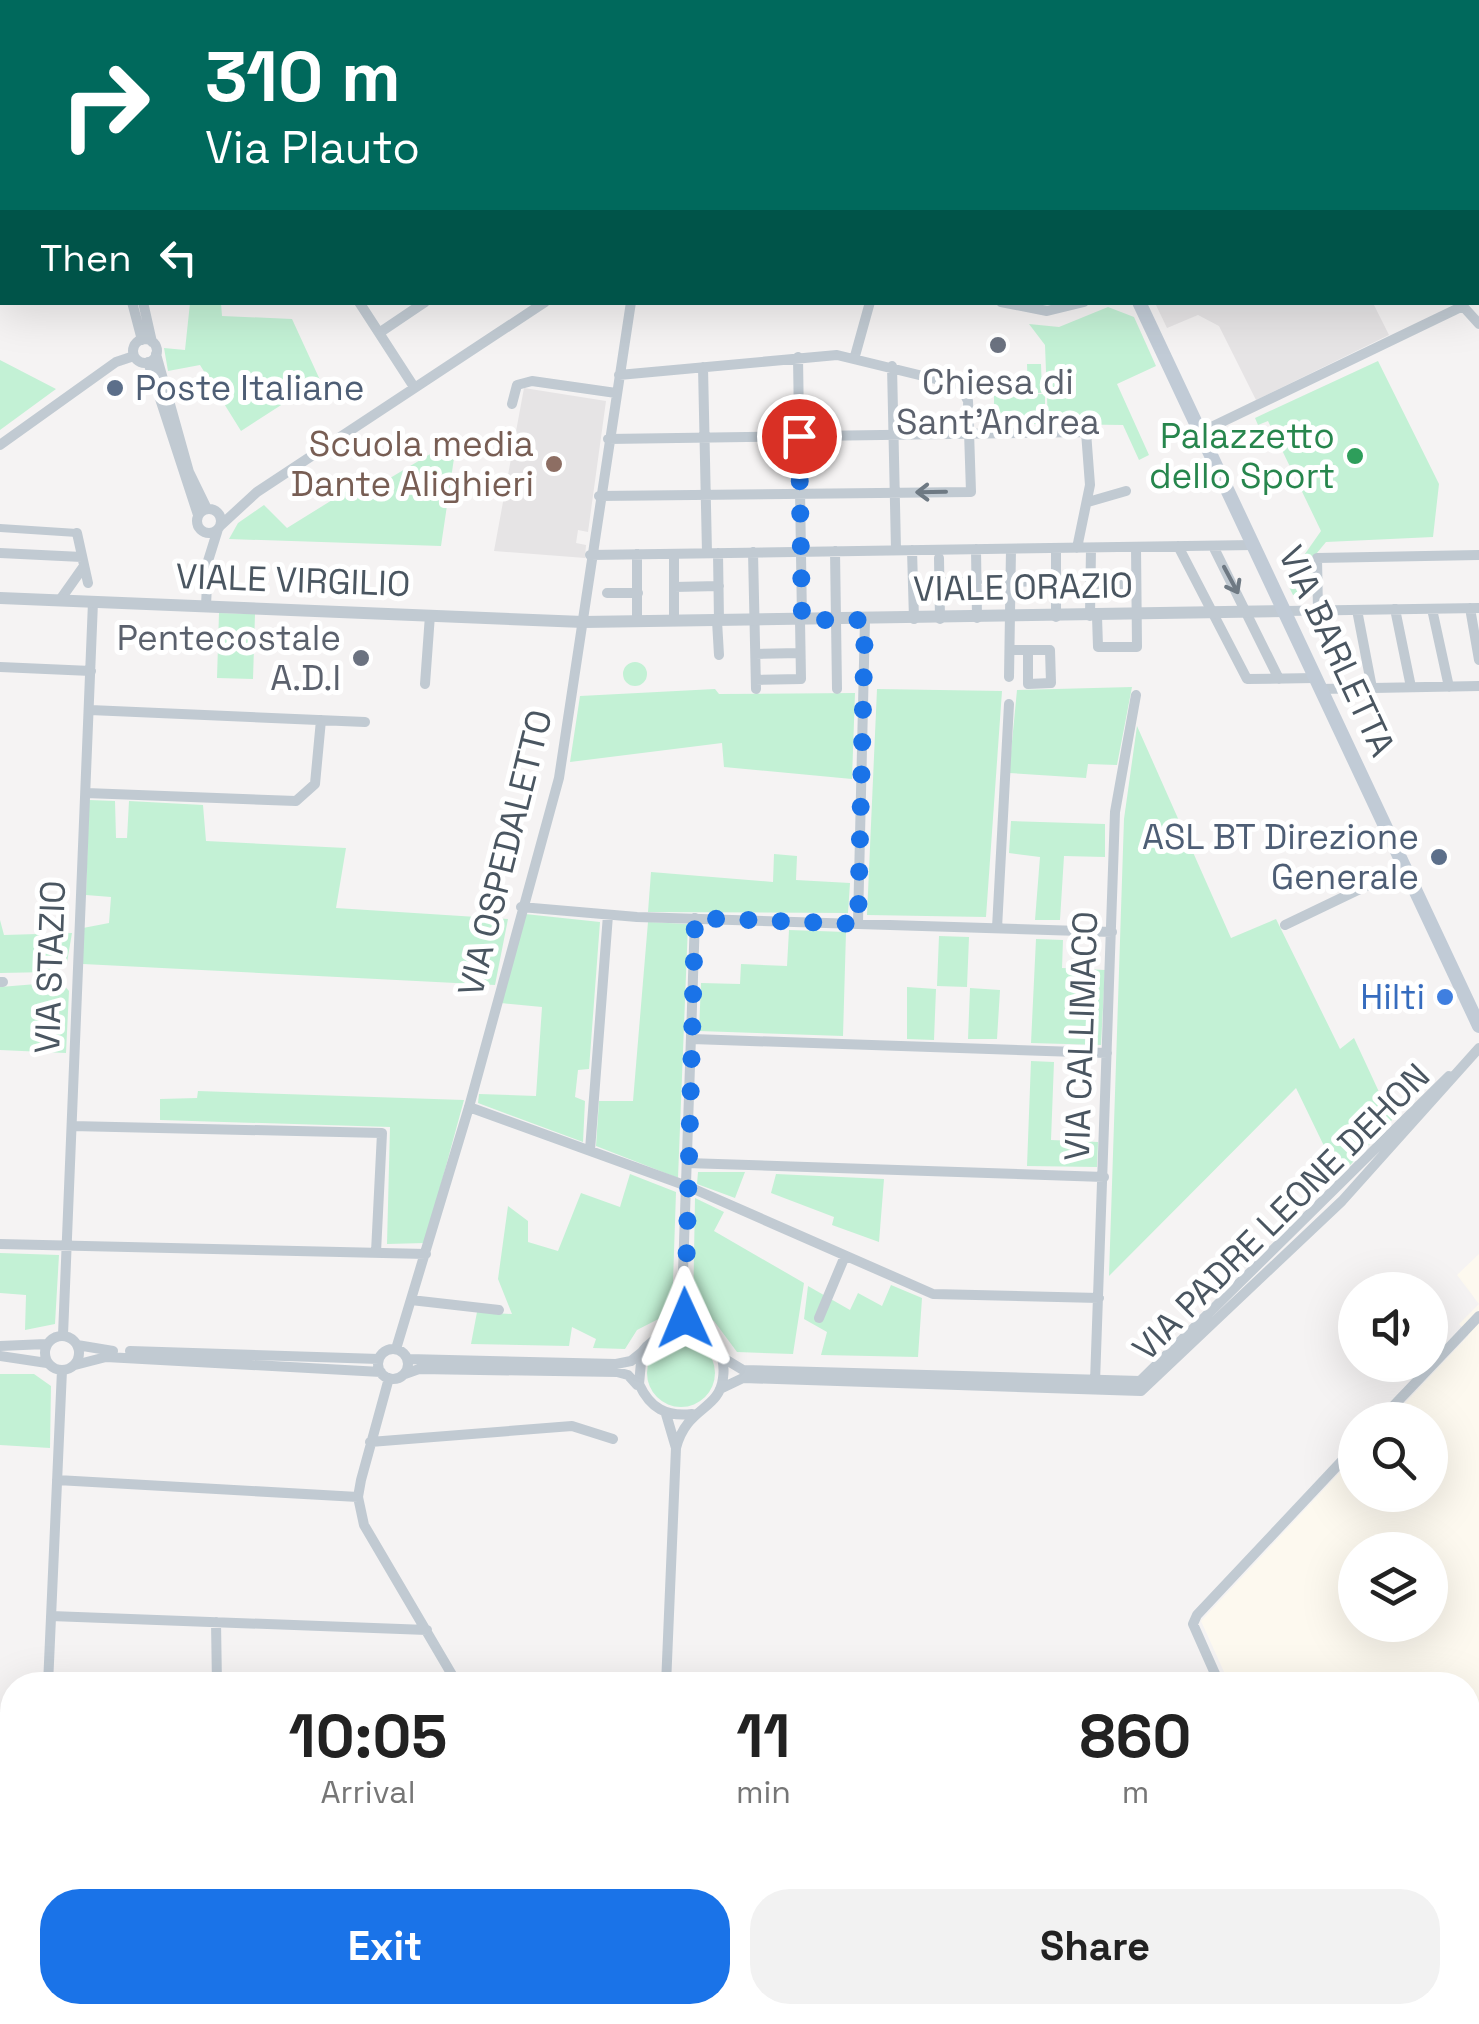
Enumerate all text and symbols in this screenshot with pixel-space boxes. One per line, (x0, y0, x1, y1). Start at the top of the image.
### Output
text: 310 m (205, 32, 401, 121)
icon: right (40, 40, 170, 170)
text: Via Plauto (205, 119, 420, 176)
icon: left (151, 230, 206, 285)
text: Then (40, 234, 131, 282)
marker: Chiesa di Sant'Andrea (987, 334, 1009, 356)
place label: Chiesa di Sant'Andrea (896, 360, 1100, 444)
place label: Poste Italiane (135, 366, 364, 410)
marker: Poste Italiane (104, 377, 126, 399)
pin (757, 394, 842, 479)
icon: arrive (772, 409, 827, 464)
place label: Palazzetto dello Sport (1149, 414, 1335, 498)
place label: Scuola media Dante Alighieri (291, 422, 534, 506)
marker: Palazzetto dello Sport (1344, 445, 1366, 467)
marker: Scuola media Dante Alighieri (543, 453, 565, 475)
one-way arrow (916, 482, 948, 502)
street label: VIA BARLETTA (1269, 539, 1405, 763)
street label: VIALE VIRGILIO (175, 554, 411, 606)
street label: VIALE ORAZIO (913, 563, 1133, 611)
one-way arrow (1222, 564, 1241, 594)
place label: Pentecostale A.D.I (117, 616, 341, 700)
marker: Pentecostale A.D.I (350, 647, 372, 669)
street label: VIA OSPEDALETTO (448, 705, 562, 1001)
place label: ASL BT Direzione Generale (1142, 815, 1419, 899)
marker: ASL BT Direzione Generale (1428, 846, 1450, 868)
street label: VIA STAZIO (25, 880, 75, 1054)
street label: VIA CALLIMACO (1055, 910, 1107, 1162)
place label: Hilti (1360, 975, 1425, 1019)
marker: Hilti (1434, 986, 1456, 1008)
street label: VIA PADRE LEONE DEHON (1123, 1054, 1439, 1370)
position arrow (633, 1266, 737, 1370)
map controls (1338, 1272, 1448, 1642)
button: sound (1338, 1272, 1448, 1382)
button: search (1338, 1402, 1448, 1512)
button: layers (1338, 1532, 1448, 1642)
text: 10:05 (289, 1698, 447, 1775)
text: 11 (736, 1698, 791, 1775)
text: 860 (1079, 1698, 1191, 1775)
text: Arrival (320, 1772, 416, 1812)
text: min (736, 1772, 791, 1812)
text: m (1122, 1772, 1149, 1812)
button: Exit (40, 1889, 730, 2004)
button: Share (750, 1889, 1440, 2004)

